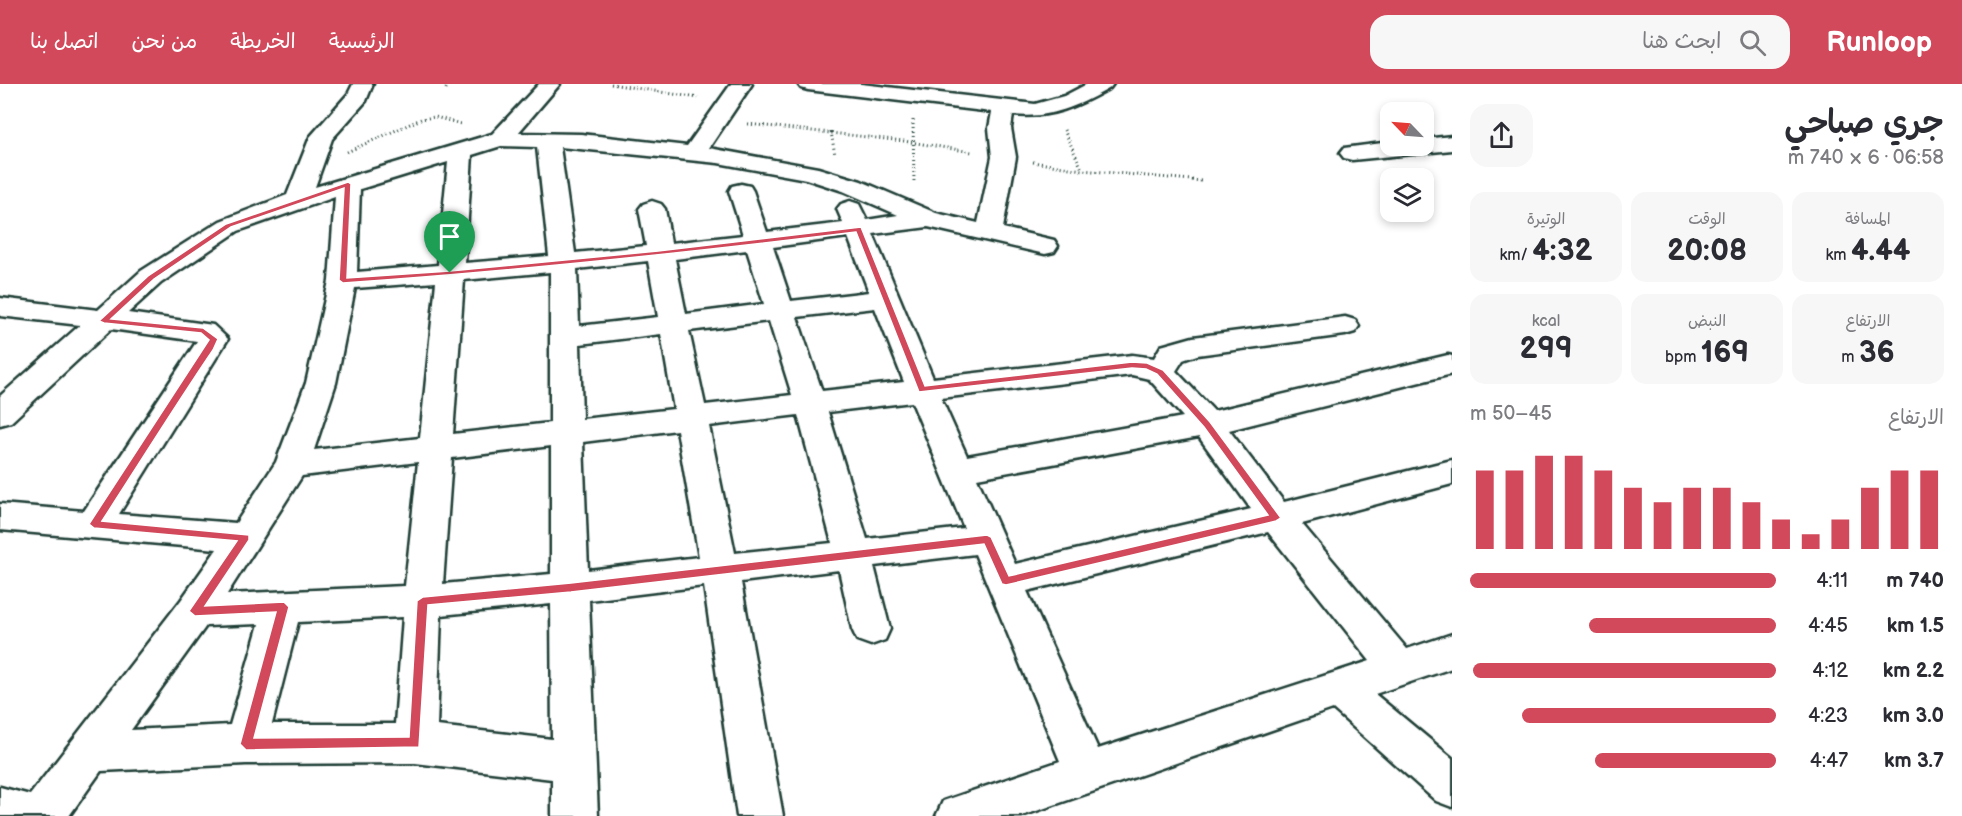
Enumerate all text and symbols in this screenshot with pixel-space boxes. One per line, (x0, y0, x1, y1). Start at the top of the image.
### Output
search box (1370, 15, 1790, 69)
icon: search (1736, 26, 1769, 59)
text: Runloop (1826, 26, 1932, 59)
text: ابحث هنا (1642, 28, 1721, 55)
text: اتصل بنا (30, 29, 98, 54)
text: من نحن (131, 29, 197, 54)
text: الخريطة (230, 29, 296, 54)
text: الرئيسية (329, 29, 395, 54)
north arrow (1380, 102, 1434, 156)
map controls (1380, 102, 1434, 222)
text: جري صباحي (1784, 103, 1944, 143)
button: share (1470, 104, 1533, 167)
text: 06:58 · 6 × 740 m (1788, 146, 1944, 170)
button: layers (1380, 168, 1434, 222)
text: الوتيرة (1527, 210, 1565, 229)
text: الوقت (1688, 210, 1726, 229)
text: المسافة (1845, 210, 1891, 229)
pin (424, 211, 475, 273)
icon: arrive (433, 220, 466, 253)
text: 4:32 (1532, 233, 1593, 269)
text: 20:08 (1667, 233, 1747, 269)
text: 4.44 (1851, 233, 1911, 269)
text: /km (1499, 246, 1532, 265)
text: km (1825, 246, 1851, 265)
text: kcal (1532, 312, 1560, 331)
text: النبض (1688, 312, 1726, 331)
text: الارتفاع (1846, 312, 1890, 331)
text: 299 (1519, 331, 1573, 367)
text: 169 (1701, 335, 1749, 371)
text: 36 (1859, 335, 1895, 371)
text: bpm (1665, 348, 1701, 367)
text: m (1841, 348, 1859, 367)
text: 45–50 m (1470, 402, 1552, 426)
text: الارتفاع (1888, 406, 1944, 430)
text: 4:11 (1816, 569, 1848, 593)
text: 740 m (1886, 569, 1944, 593)
text: 4:45 (1808, 614, 1848, 638)
text: 1.5 km (1887, 614, 1944, 638)
text: 4:12 (1812, 659, 1848, 683)
text: 2.2 km (1883, 659, 1944, 683)
text: 4:23 (1808, 704, 1848, 728)
text: 3.0 km (1883, 704, 1944, 728)
text: 4:47 (1810, 749, 1848, 773)
text: 3.7 km (1884, 749, 1944, 773)

